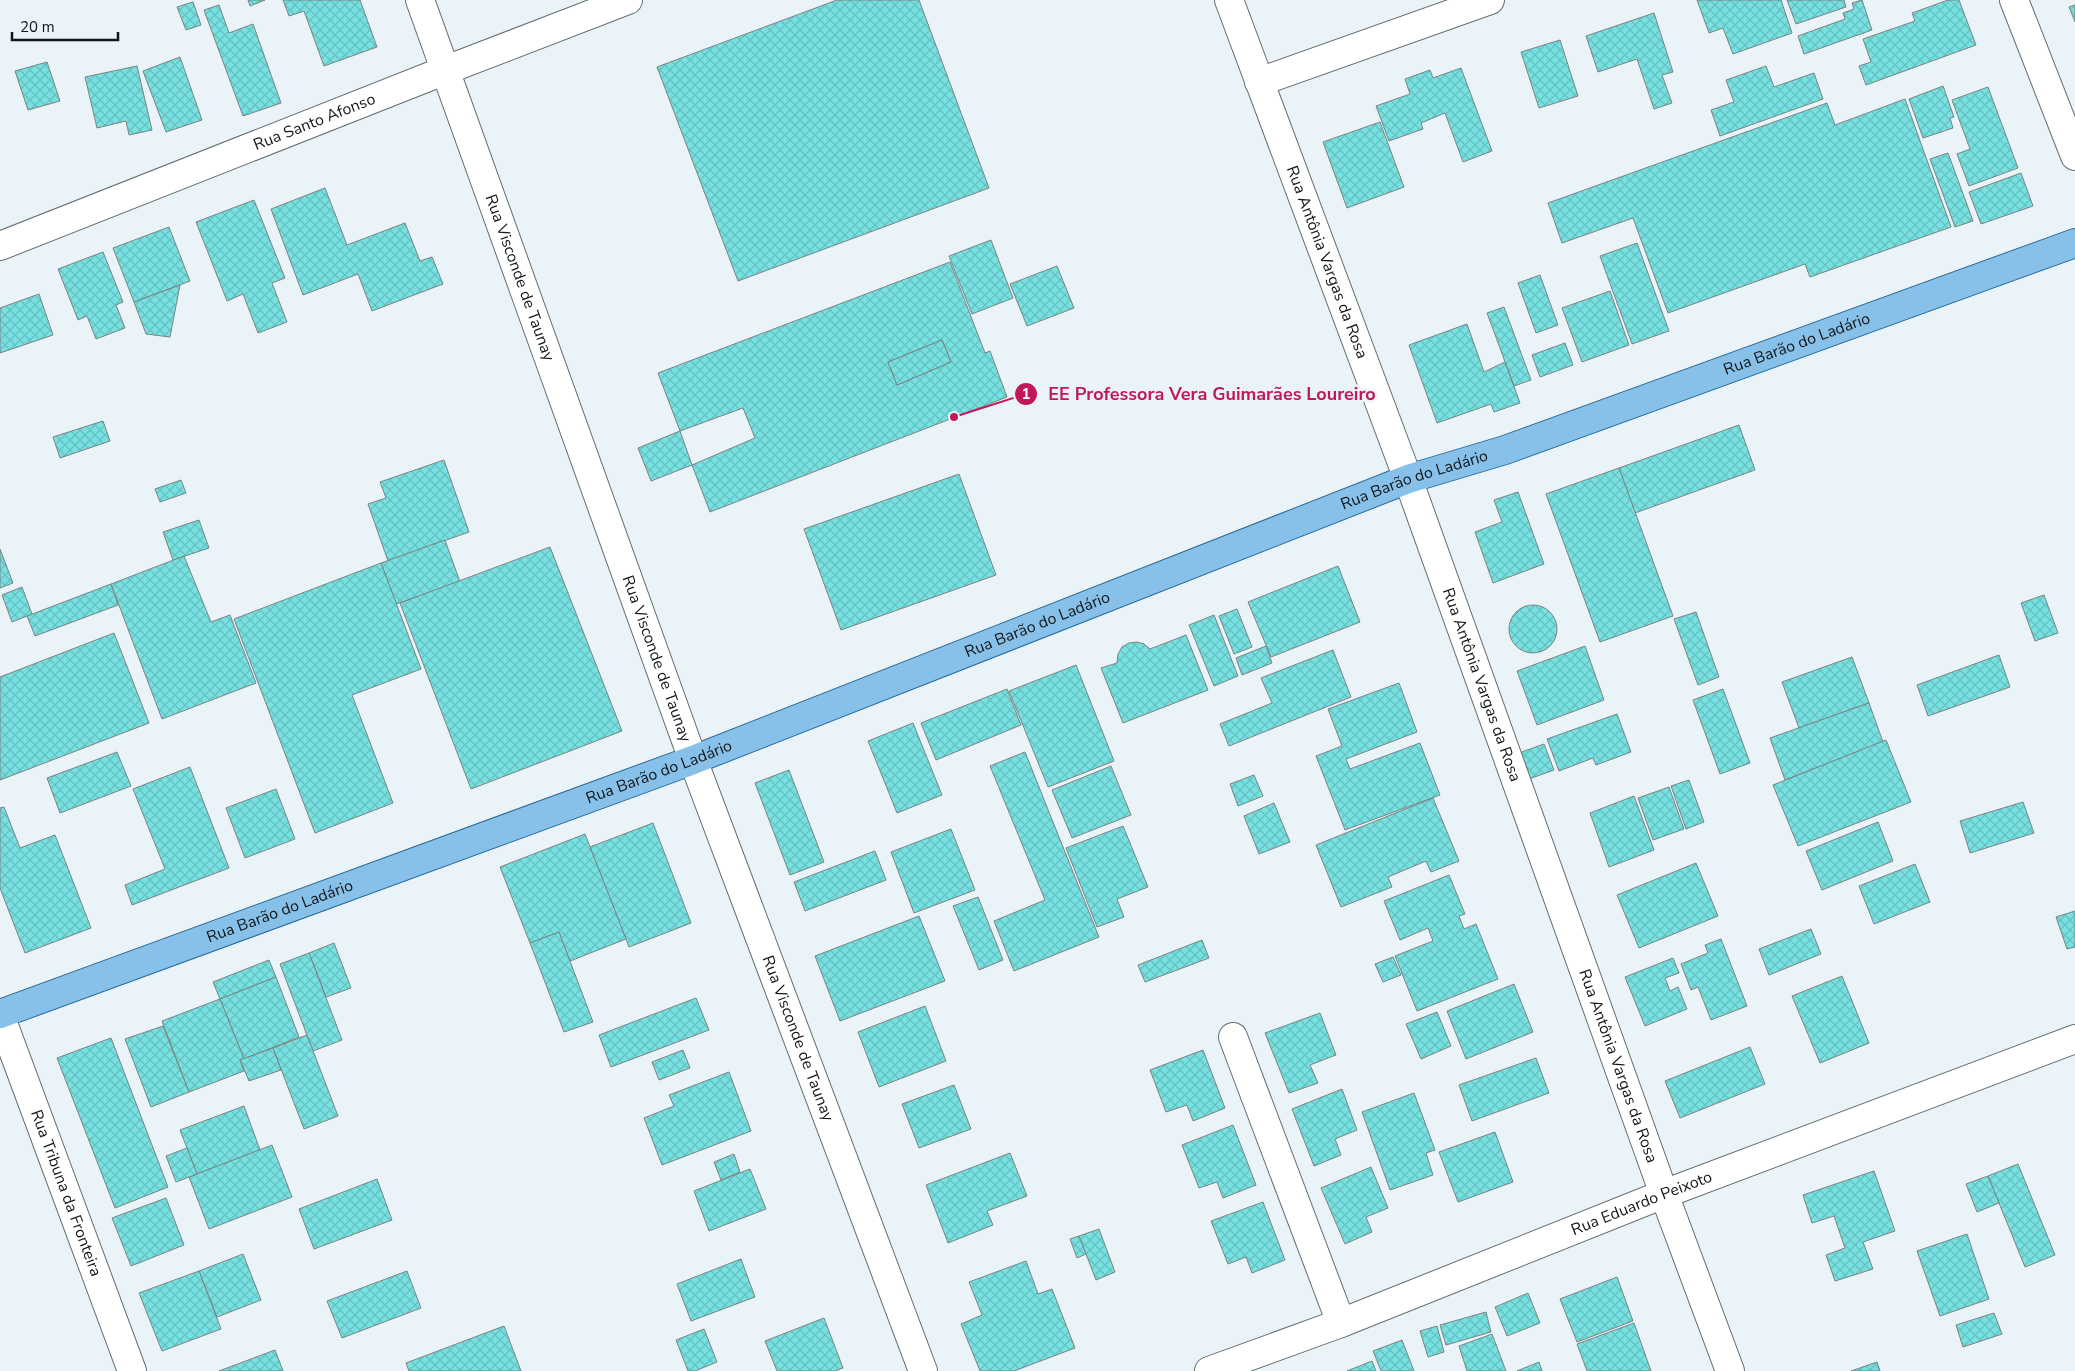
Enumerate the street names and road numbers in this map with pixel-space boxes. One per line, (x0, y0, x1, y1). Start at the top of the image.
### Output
street label: Rua Santo Afonso (250, 88, 379, 156)
street label: Rua Antônia Vargas da Rosa (1281, 163, 1373, 362)
street label: Rua Visconde de Taunay (480, 191, 560, 365)
street label: Rua Barão do Ladário (1720, 307, 1873, 381)
street label: Rua Barão do Ladário (1337, 445, 1491, 515)
street label: Rua Visconde de Taunay (617, 572, 697, 746)
street label: Rua Antônia Vargas da Rosa (1437, 585, 1527, 785)
street label: Rua Barão do Ladário (961, 586, 1113, 663)
street label: Rua Barão do Ladário (583, 735, 735, 809)
street label: Rua Barão do Ladário (203, 875, 356, 948)
street label: Rua Visconde de Taunay (757, 952, 839, 1125)
street label: Rua Antônia Vargas da Rosa (1573, 966, 1663, 1166)
street label: Rua Tribuna da Fronteira (25, 1107, 107, 1280)
street label: Rua Eduardo Peixoto (1568, 1166, 1715, 1241)

